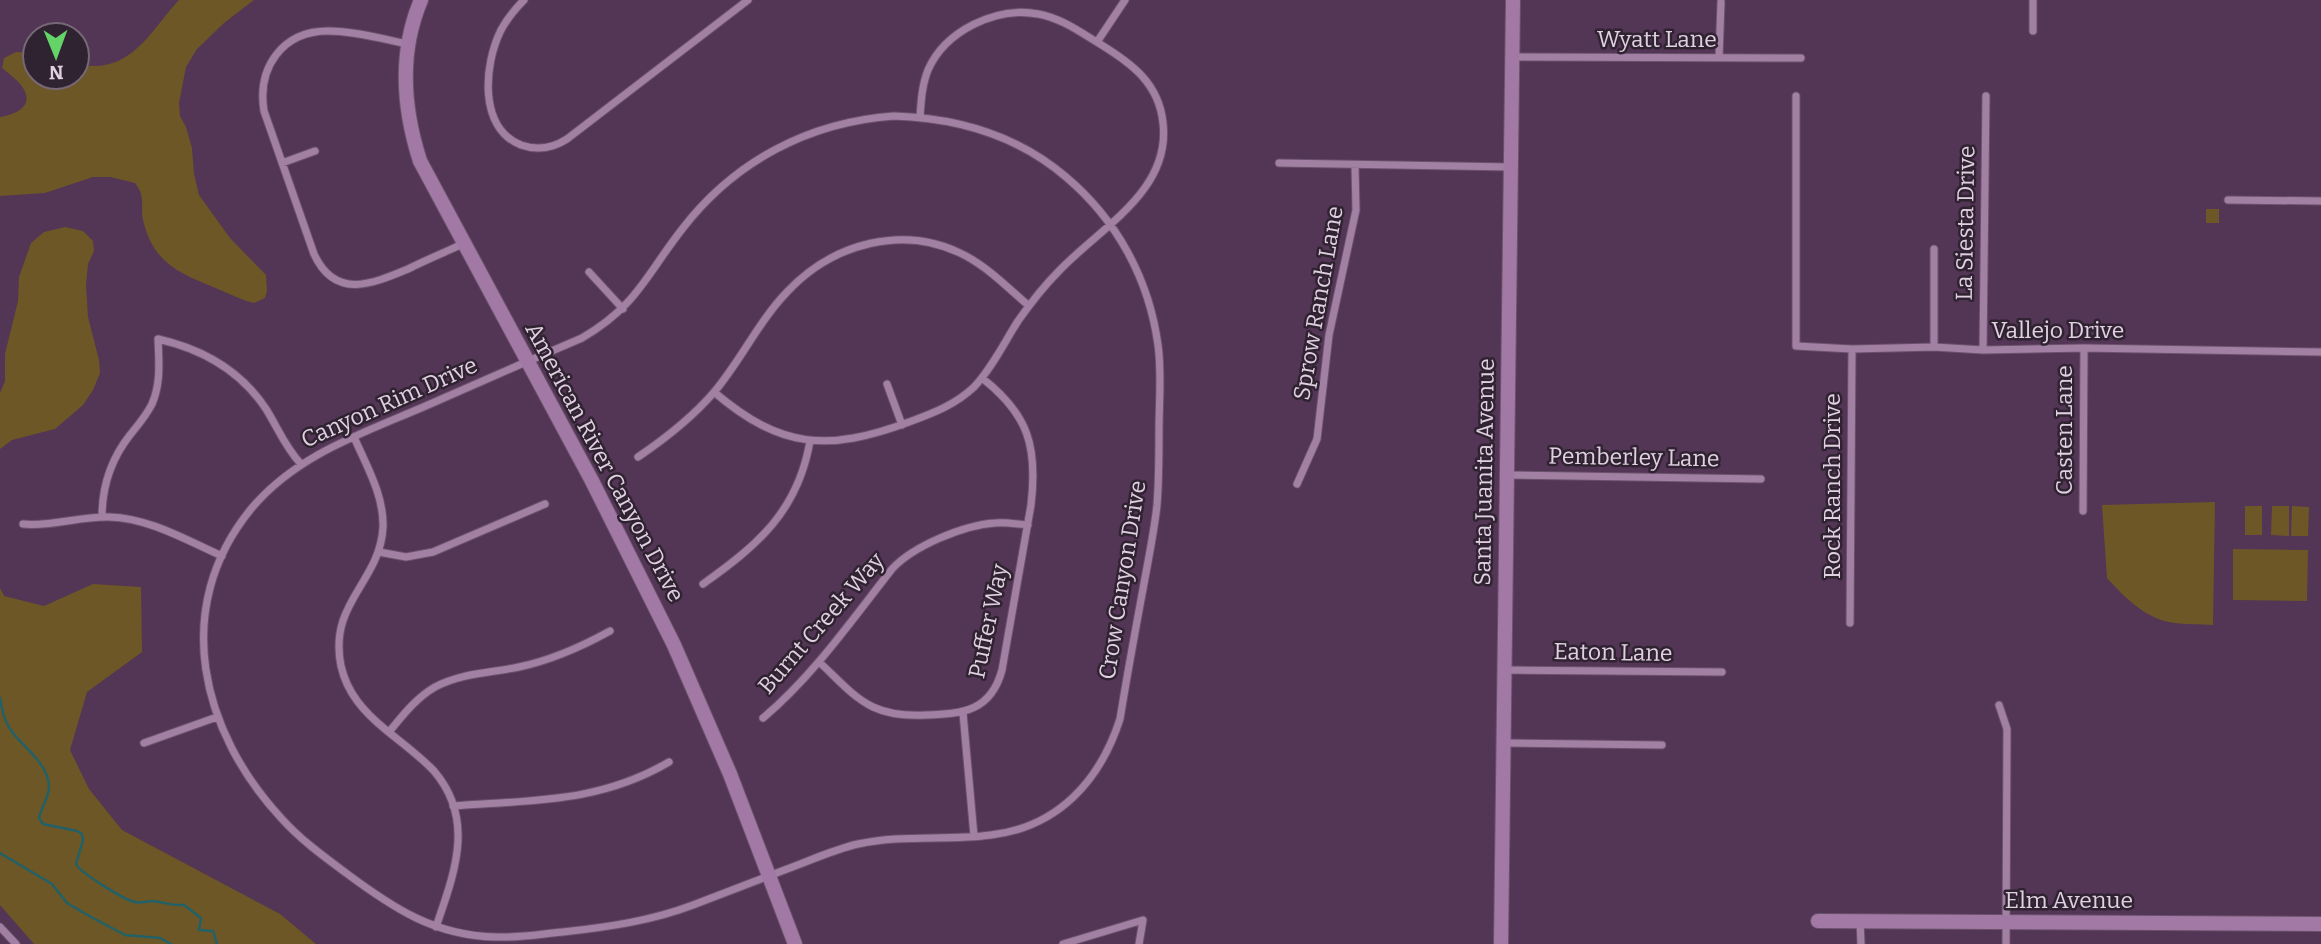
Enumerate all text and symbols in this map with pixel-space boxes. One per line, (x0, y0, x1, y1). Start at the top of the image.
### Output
north arrow (21, 21, 91, 91)
street label: Wyatt Lane (1597, 25, 1717, 53)
text: N (48, 61, 64, 84)
street label: La Siesta Drive (1950, 145, 1980, 301)
street label: Sprow Ranch Lane (1287, 204, 1349, 402)
street label: Vallejo Drive (1992, 316, 2124, 344)
street label: American River Canyon Drive (519, 318, 691, 606)
street label: Canyon Rim Drive (297, 351, 481, 453)
street label: Santa Juanita Avenue (1468, 358, 1500, 586)
street label: Casten Lane (2050, 365, 2078, 495)
street label: Rock Ranch Drive (1818, 393, 1846, 579)
street label: Pemberley Lane (1548, 442, 1720, 472)
street label: Crow Canyon Drive (1092, 478, 1152, 682)
street label: Burnt Creek Way (752, 546, 891, 699)
street label: Puffer Way (962, 561, 1014, 681)
street label: Eaton Lane (1553, 637, 1673, 667)
street label: Elm Avenue (2005, 886, 2133, 914)

